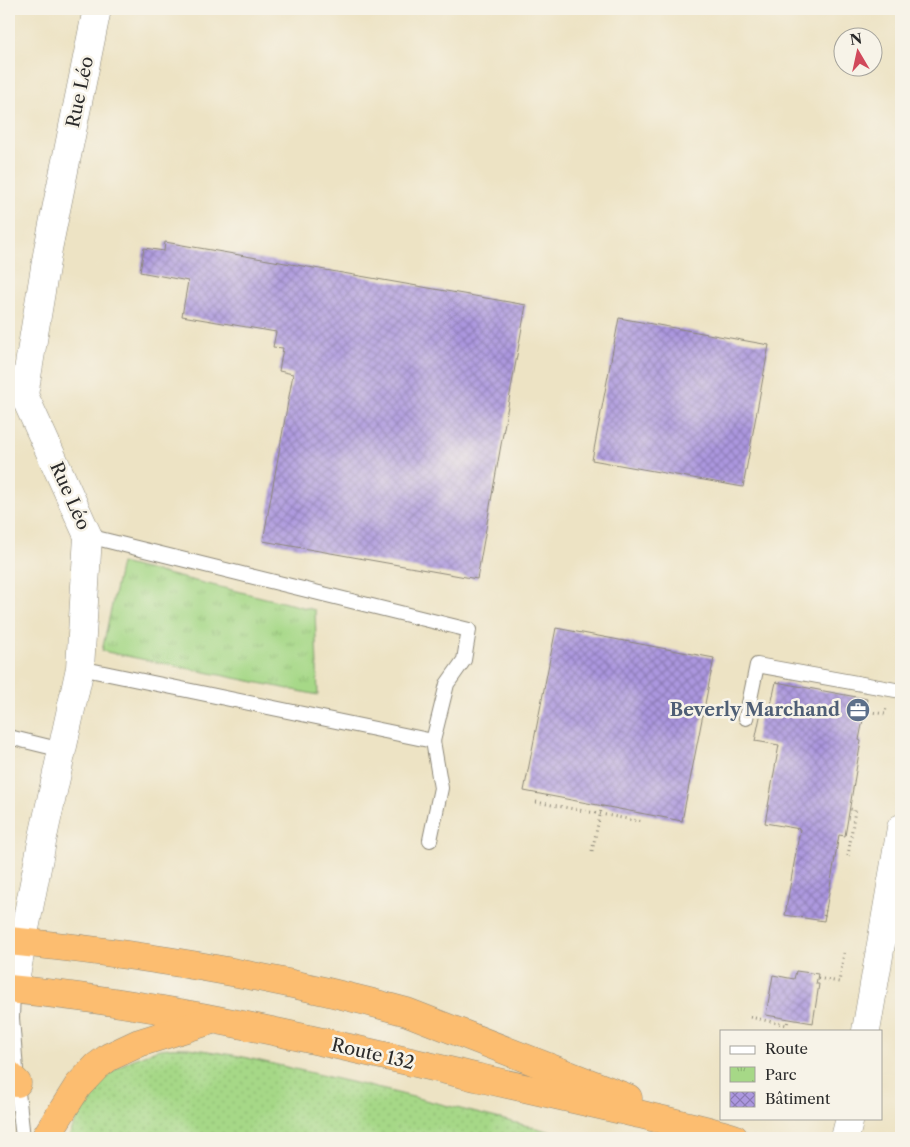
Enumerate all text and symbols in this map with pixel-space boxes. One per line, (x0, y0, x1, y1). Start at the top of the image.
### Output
north arrow (832, 28, 882, 78)
text: N (849, 29, 863, 49)
street label: Rue Léo (62, 54, 98, 130)
street label: Rue Léo (45, 459, 95, 533)
office icon: Beverly Marchand (845, 697, 871, 723)
place label: Beverly Marchand (670, 699, 840, 721)
legend (720, 1030, 882, 1120)
street label: Route 132 (329, 1034, 417, 1074)
text: Route (765, 1039, 808, 1058)
text: Parc (765, 1065, 797, 1084)
text: Bâtiment (765, 1089, 831, 1108)

